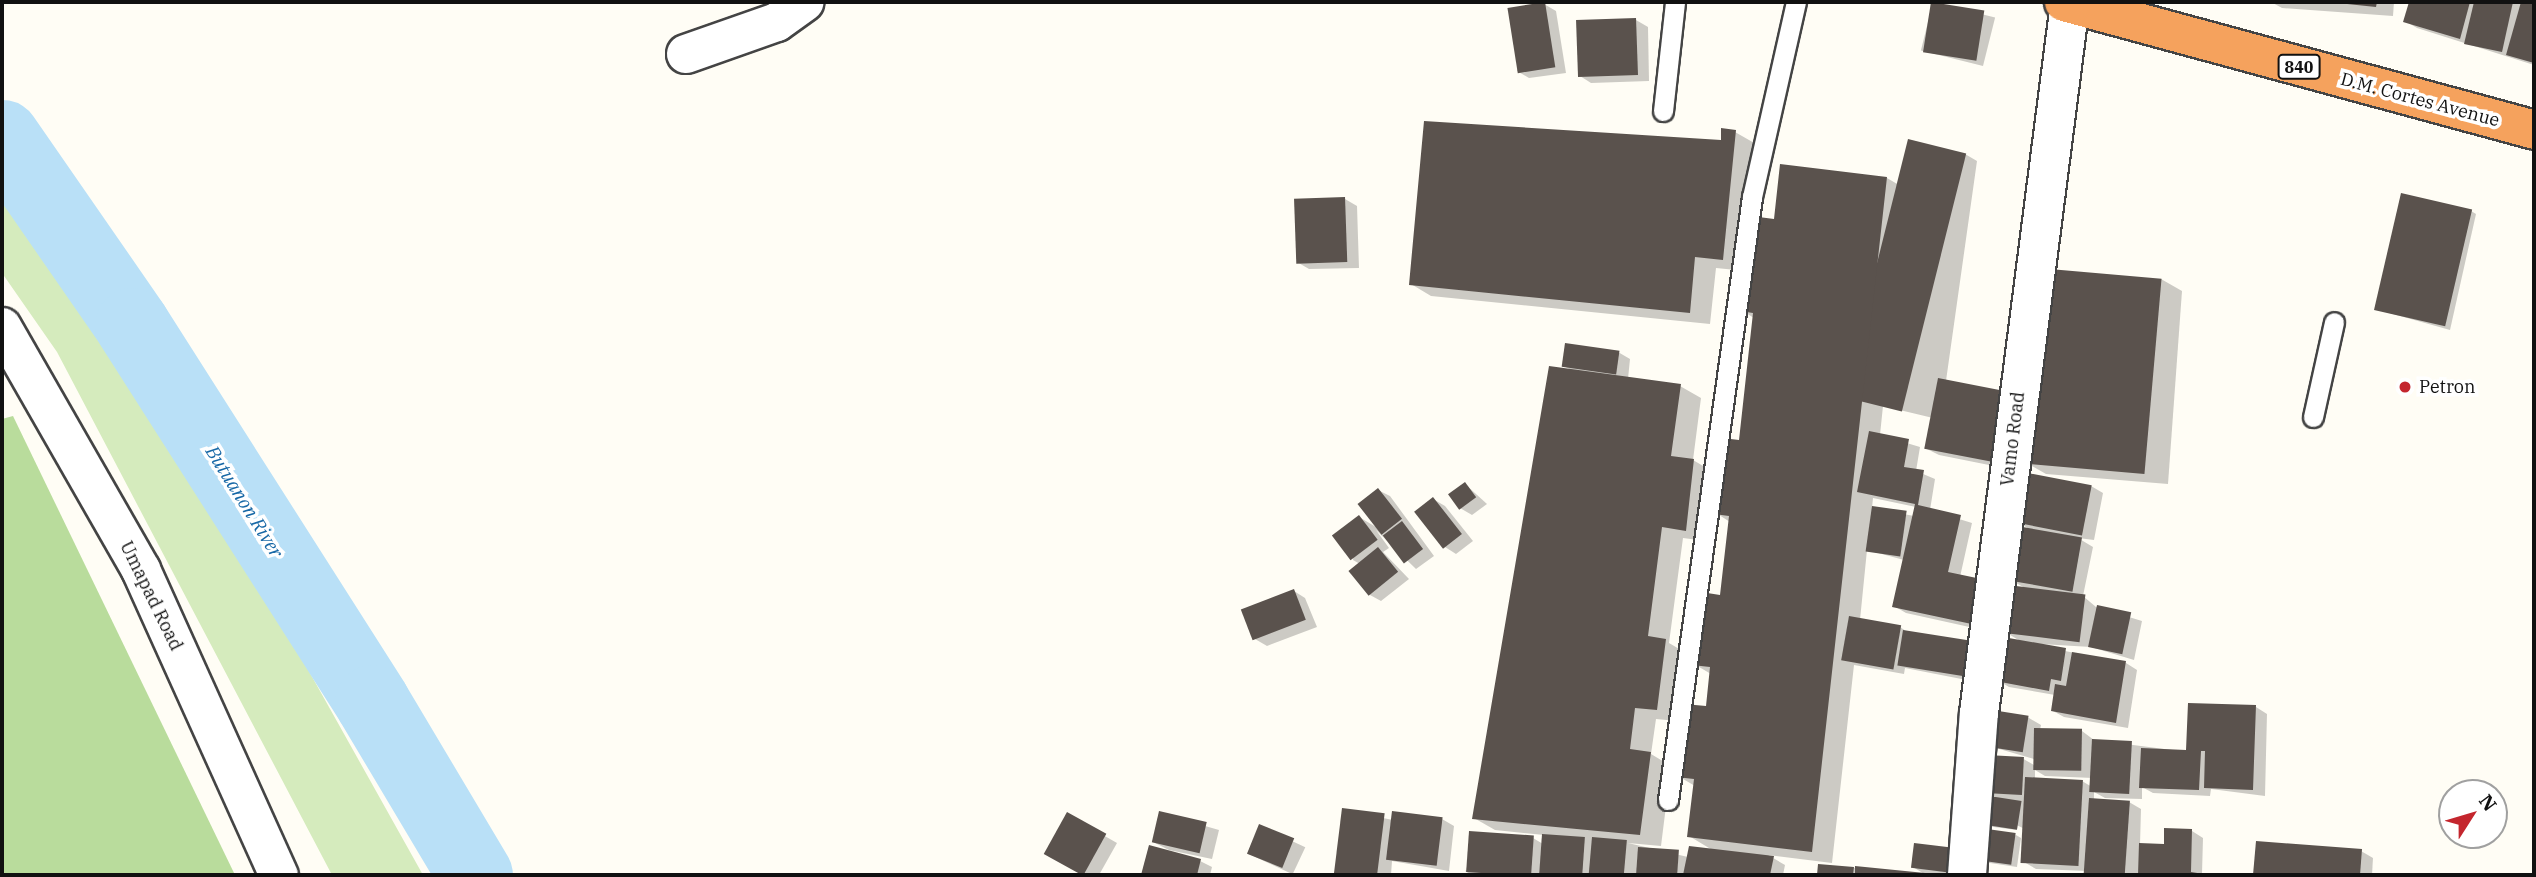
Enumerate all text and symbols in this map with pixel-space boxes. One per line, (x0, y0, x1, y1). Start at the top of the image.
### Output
road number: 840 (2276, 54, 2322, 80)
street label: D.M. Cortes Avenue (2338, 68, 2502, 132)
place label: Petron (2419, 376, 2476, 398)
marker: Petron (2397, 379, 2413, 395)
street label: Vamo Road (1996, 391, 2030, 487)
water label: Butuanon River (200, 442, 288, 562)
street label: Umapad Road (115, 538, 187, 654)
north arrow (2438, 779, 2508, 849)
text: N (2474, 789, 2502, 816)

